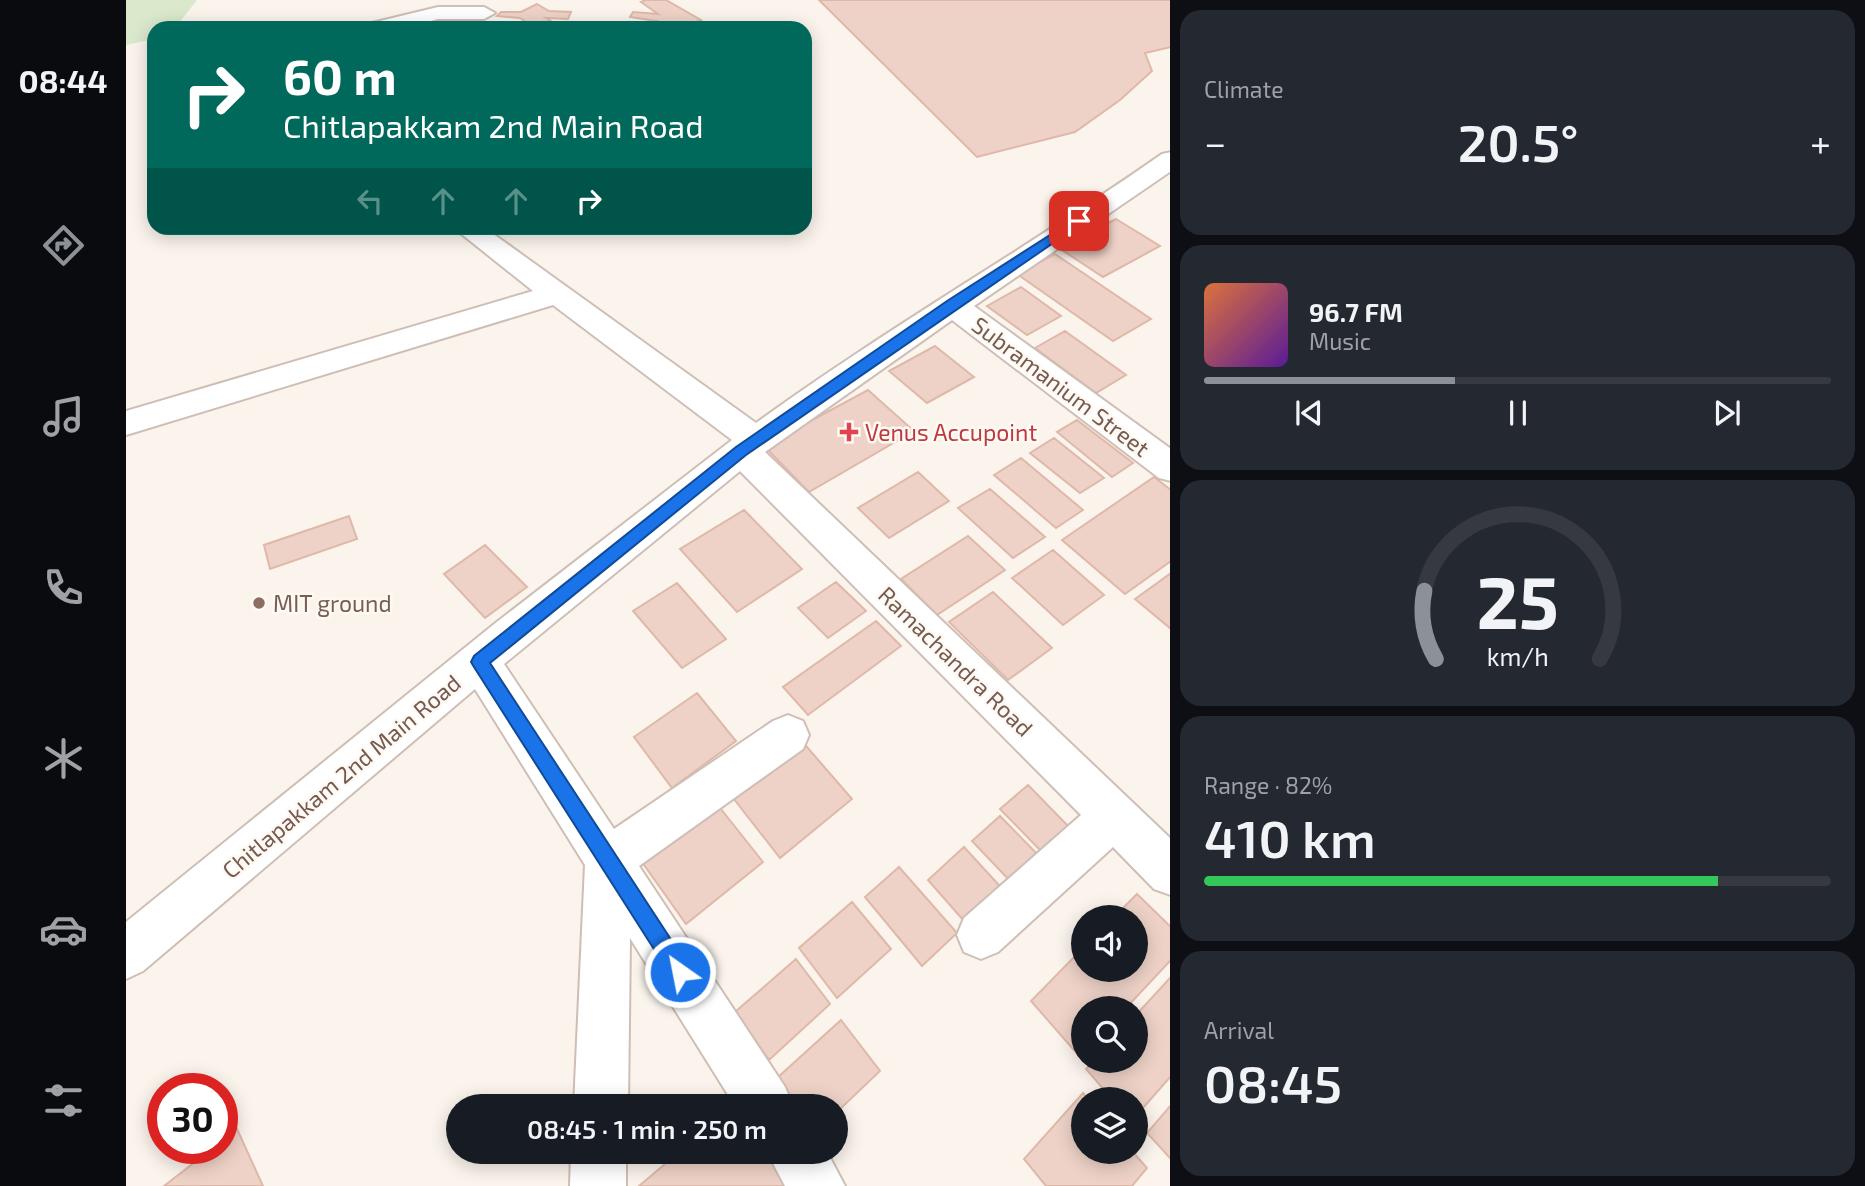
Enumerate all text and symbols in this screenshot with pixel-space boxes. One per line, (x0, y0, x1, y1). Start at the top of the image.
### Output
text: 60 m (283, 46, 397, 105)
icon: right (168, 49, 259, 140)
text: 08:44 (18, 61, 108, 99)
text: Climate (1204, 75, 1284, 103)
text: Chitlapakkam 2nd Main Road (283, 106, 704, 144)
text: 20.5° (1458, 110, 1579, 172)
text: − (1204, 119, 1226, 165)
text: + (1810, 119, 1831, 165)
icon: left (351, 182, 389, 220)
icon: ahead (424, 182, 462, 220)
icon: ahead (497, 182, 535, 220)
icon: right (570, 182, 608, 220)
pin (1049, 191, 1109, 251)
icon: arrive (1060, 202, 1098, 240)
icon: directions (39, 221, 88, 270)
text: 96.7 FM (1309, 296, 1403, 327)
street label: Subramanium Street (967, 310, 1156, 462)
text: Music (1309, 327, 1371, 355)
icon: music (39, 392, 88, 441)
icon: previous (1290, 394, 1328, 432)
icon: pause (1499, 394, 1537, 432)
icon: next (1708, 394, 1746, 432)
place label: Venus Accupoint (865, 418, 1037, 446)
marker: Venus Accupoint (839, 422, 859, 442)
text: 25 (1476, 556, 1559, 644)
icon: phone (39, 563, 88, 612)
street label: Ramachandra Road (873, 580, 1039, 742)
place label: MIT ground (273, 589, 392, 617)
marker: MIT ground (251, 595, 267, 611)
text: km/h (1486, 641, 1549, 671)
street label: Chitlapakkam 2nd Main Road (216, 668, 466, 884)
icon: climate (39, 734, 88, 783)
text: Range · 82% (1204, 771, 1332, 799)
text: 410 km (1204, 806, 1376, 868)
icon: car (39, 905, 88, 954)
map controls (1071, 905, 1148, 1164)
button: sound (1071, 905, 1148, 982)
position arrow (643, 935, 717, 1009)
button: search (1071, 996, 1148, 1073)
text: Arrival (1204, 1016, 1274, 1044)
text: 08:45 (1204, 1051, 1342, 1113)
speed limit sign: 30 (147, 1073, 238, 1164)
icon: filters (39, 1076, 88, 1125)
button: layers (1071, 1087, 1148, 1164)
text: 08:45 · 1 min · 250 m (527, 1113, 767, 1144)

